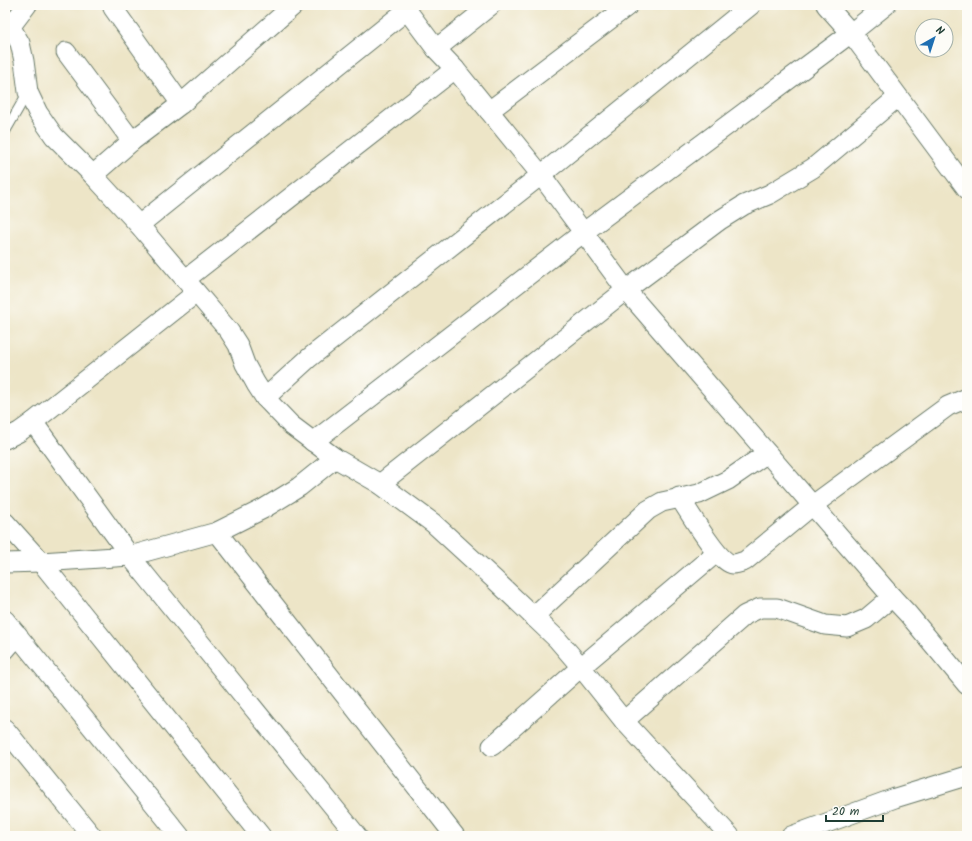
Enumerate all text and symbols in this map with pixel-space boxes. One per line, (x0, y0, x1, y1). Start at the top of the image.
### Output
north arrow (914, 18, 954, 58)
text: N (931, 22, 948, 40)
scale bar (826, 797, 883, 823)
text: 20 m (832, 802, 860, 821)

